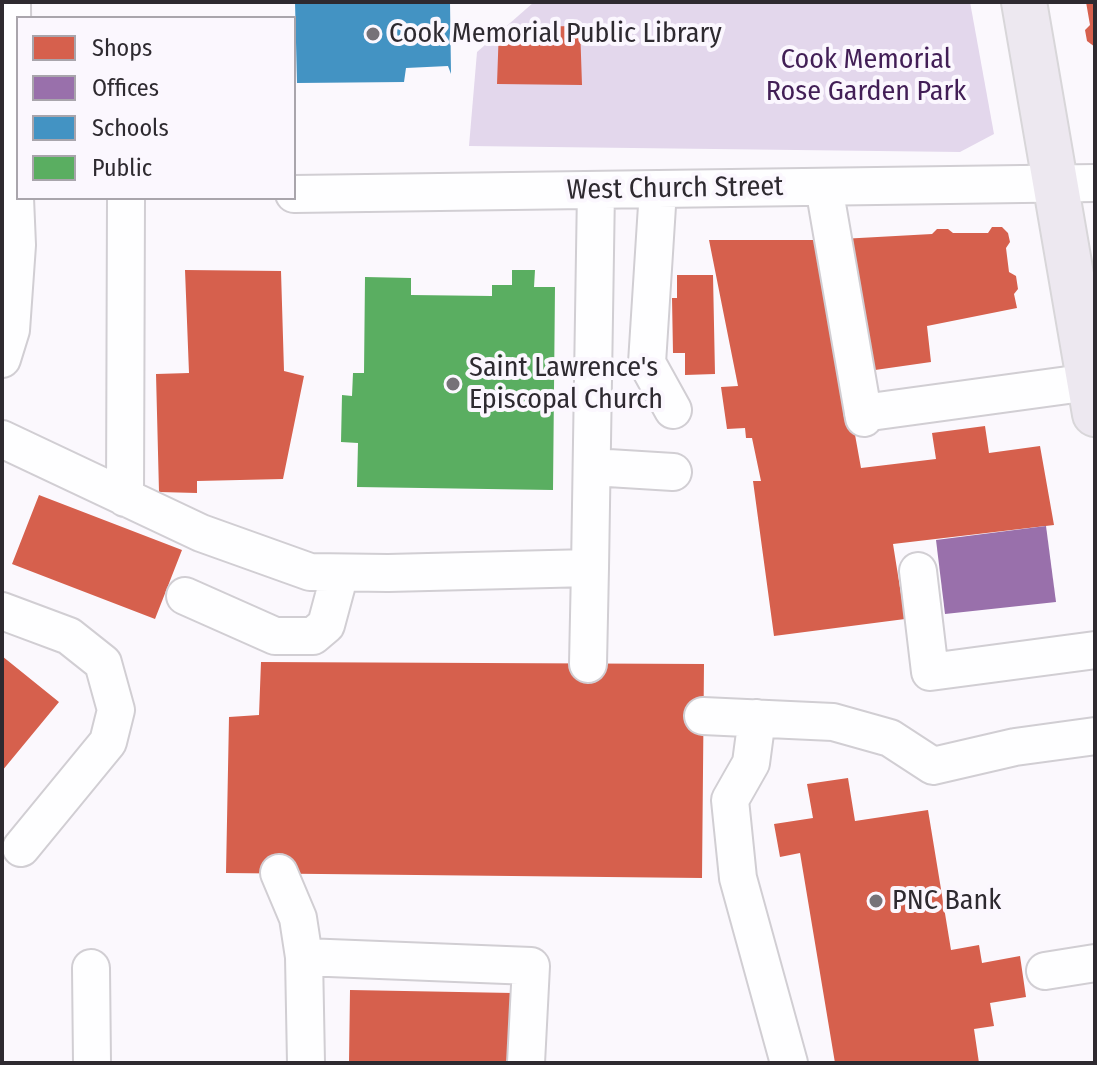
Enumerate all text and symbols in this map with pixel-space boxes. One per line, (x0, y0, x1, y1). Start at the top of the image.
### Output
legend (16, 16, 296, 200)
place label: Cook Memorial Public Library (389, 17, 722, 51)
marker: Cook Memorial Public Library (364, 25, 382, 43)
text: Shops (92, 34, 152, 62)
park label: Cook Memorial Rose Garden Park (766, 43, 966, 109)
text: Offices (92, 74, 159, 102)
text: Schools (92, 114, 169, 142)
text: Public (92, 154, 152, 182)
street label: West Church Street (566, 170, 784, 208)
place label: Saint Lawrence's Episcopal Church (469, 351, 663, 417)
marker: Saint Lawrence's Episcopal Church (444, 375, 462, 393)
place label: PNC Bank (892, 884, 1001, 918)
marker: PNC Bank (867, 892, 885, 910)

